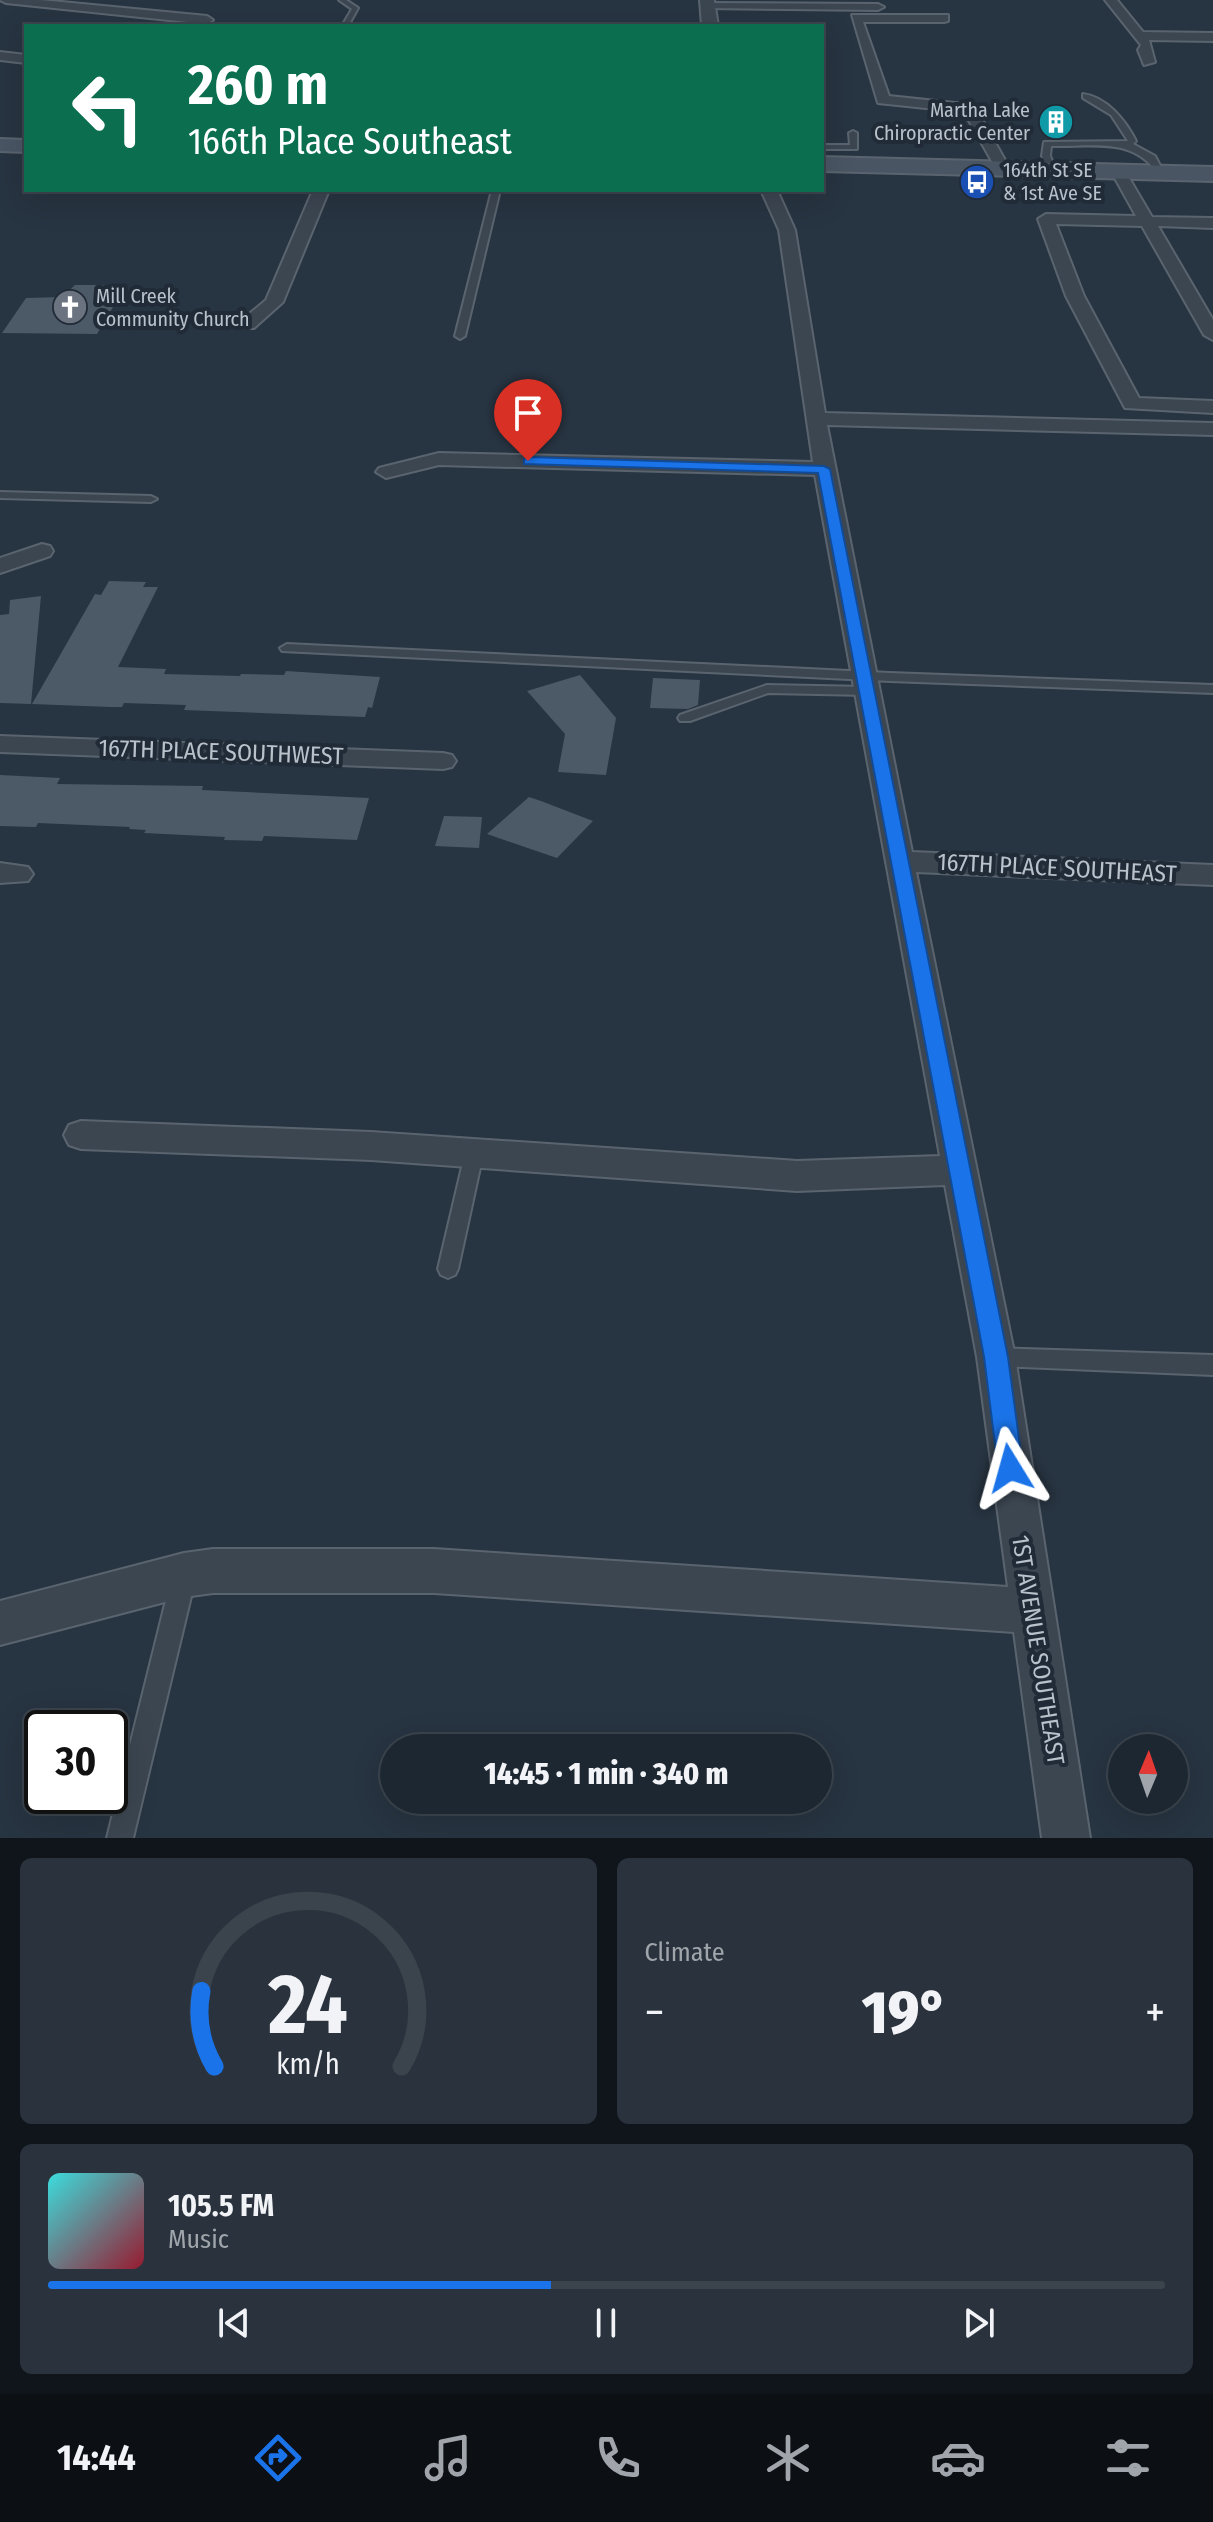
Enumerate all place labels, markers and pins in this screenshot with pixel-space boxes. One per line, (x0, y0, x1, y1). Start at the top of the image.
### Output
place label: Martha Lake Chiropractic Center (874, 98, 1030, 145)
building icon: Martha Lake Chiropractic Center (1037, 103, 1075, 141)
place label: 164th St SE & 1st Ave SE (1003, 158, 1102, 205)
bus stop icon: 164th St SE & 1st Ave SE (958, 163, 996, 201)
place label: Mill Creek Community Church (96, 284, 250, 331)
church icon: Mill Creek Community Church (51, 288, 89, 326)
pin (494, 379, 562, 461)

